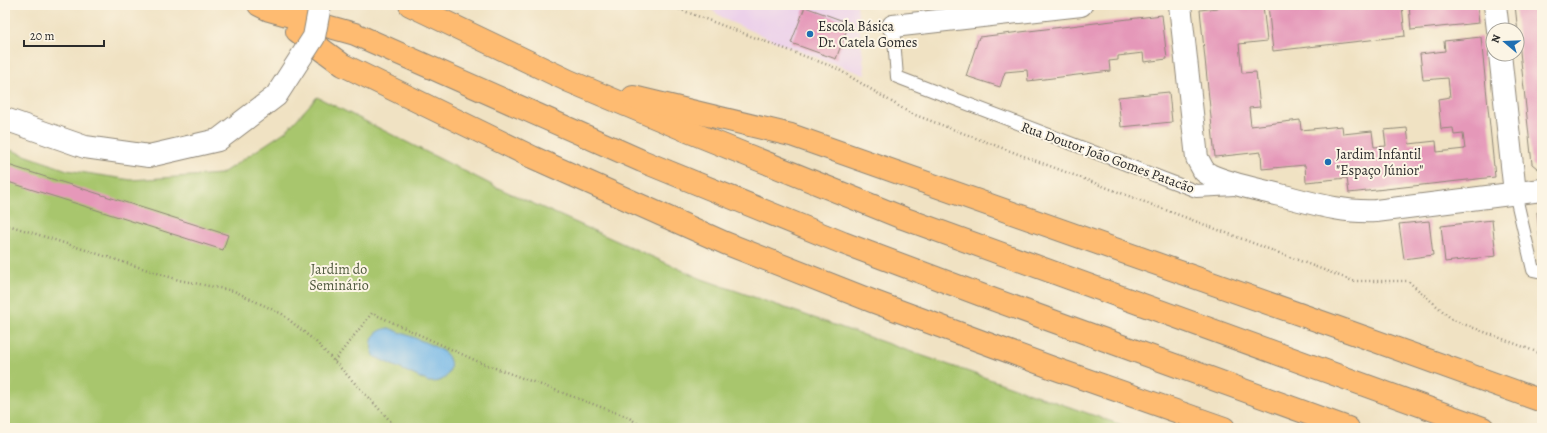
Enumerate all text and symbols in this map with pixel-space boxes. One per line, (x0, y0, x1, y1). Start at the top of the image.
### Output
place label: Escola Básica Dr. Catela Gomes (818, 17, 917, 52)
scale bar (24, 22, 104, 48)
north arrow (1485, 22, 1525, 62)
text: 20 m (30, 28, 54, 44)
marker: Escola Básica Dr. Catela Gomes (805, 29, 815, 39)
text: N (1488, 33, 1504, 45)
street label: Rua Doutor João Gomes Patacão (1019, 117, 1197, 198)
place label: Jardim Infantil "Espaço Júnior" (1336, 145, 1423, 180)
marker: Jardim Infantil "Espaço Júnior" (1323, 157, 1333, 167)
park label: Jardim do Seminário (309, 260, 369, 295)

